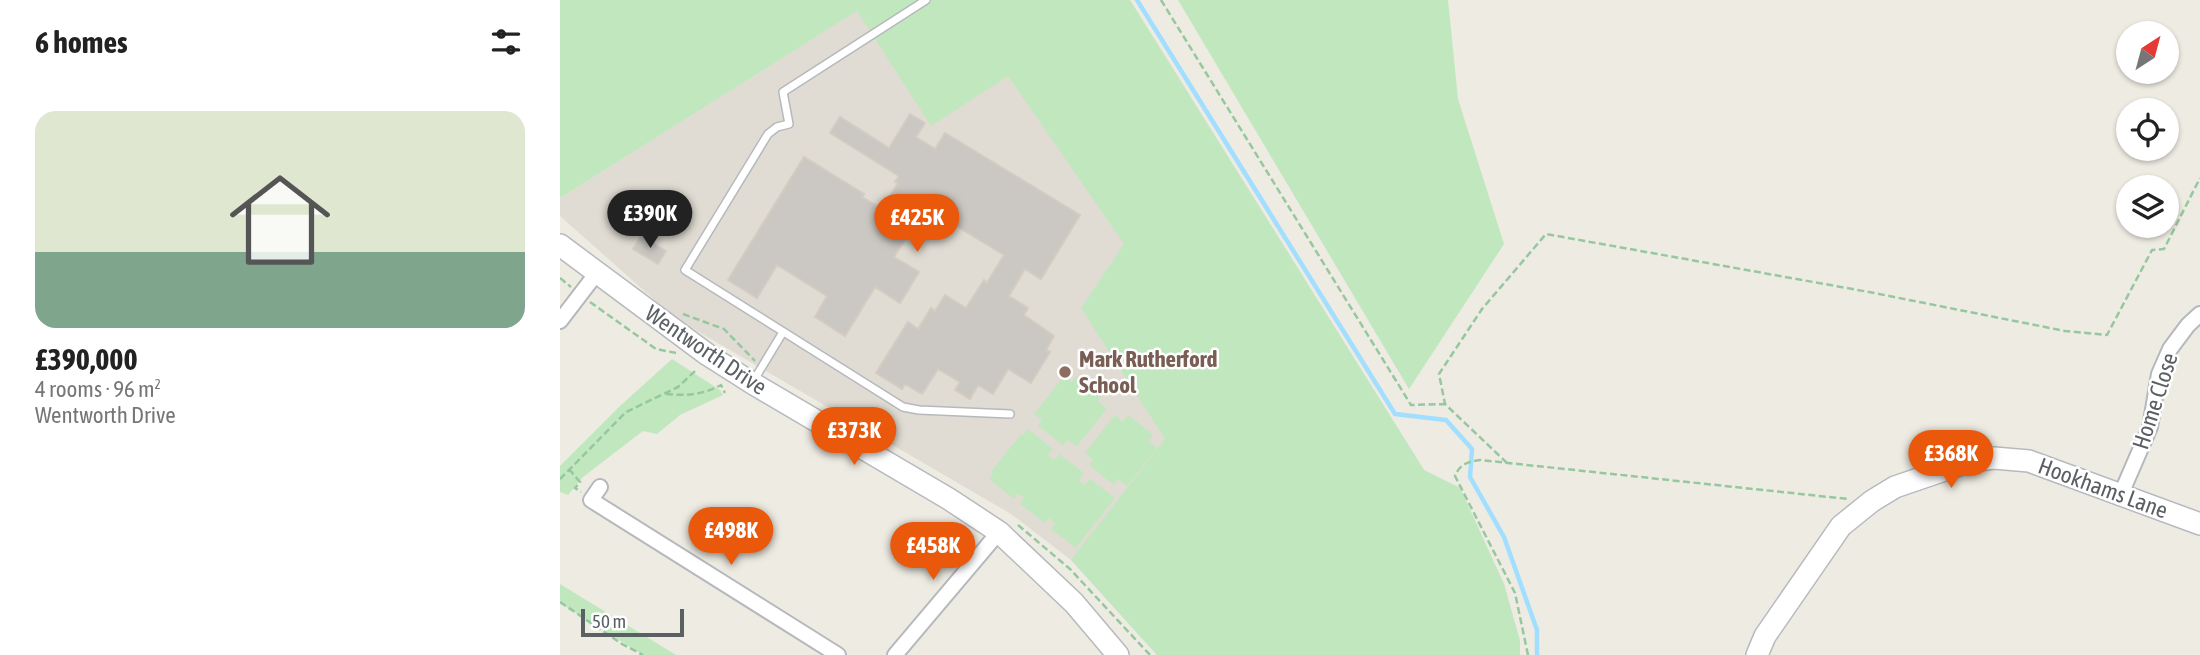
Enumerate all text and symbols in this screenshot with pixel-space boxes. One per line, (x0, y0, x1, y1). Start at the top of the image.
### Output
north arrow (2116, 21, 2179, 84)
map controls (2116, 21, 2179, 238)
icon: filters (487, 23, 525, 61)
text: 6 homes (35, 25, 128, 59)
button: locate (2116, 98, 2179, 161)
icon: home (217, 157, 343, 283)
button: layers (2116, 175, 2179, 238)
pin: £390K (601, 190, 699, 250)
pin: £425K (868, 194, 966, 254)
text: £390K (623, 200, 677, 226)
text: £425K (890, 204, 944, 230)
street label: Wentworth Drive (640, 300, 772, 400)
text: £390,000 (35, 342, 138, 376)
place label: Mark Rutherford School (1079, 346, 1217, 398)
street label: Home Close (2127, 349, 2183, 453)
marker: Mark Rutherford School (1057, 364, 1073, 380)
text: 4 rooms · 96 m² (35, 376, 161, 402)
text: Wentworth Drive (35, 402, 176, 428)
pin: £373K (805, 407, 903, 467)
text: £373K (827, 417, 881, 443)
pin: £368K (1902, 430, 2000, 490)
text: £368K (1924, 440, 1978, 466)
street label: Hookhams Lane (2035, 453, 2171, 523)
pin: £498K (682, 508, 780, 567)
text: £498K (704, 517, 758, 543)
pin: £458K (884, 522, 982, 582)
text: £458K (906, 532, 960, 558)
scale bar (581, 606, 684, 638)
text: 50 m (592, 610, 626, 632)

